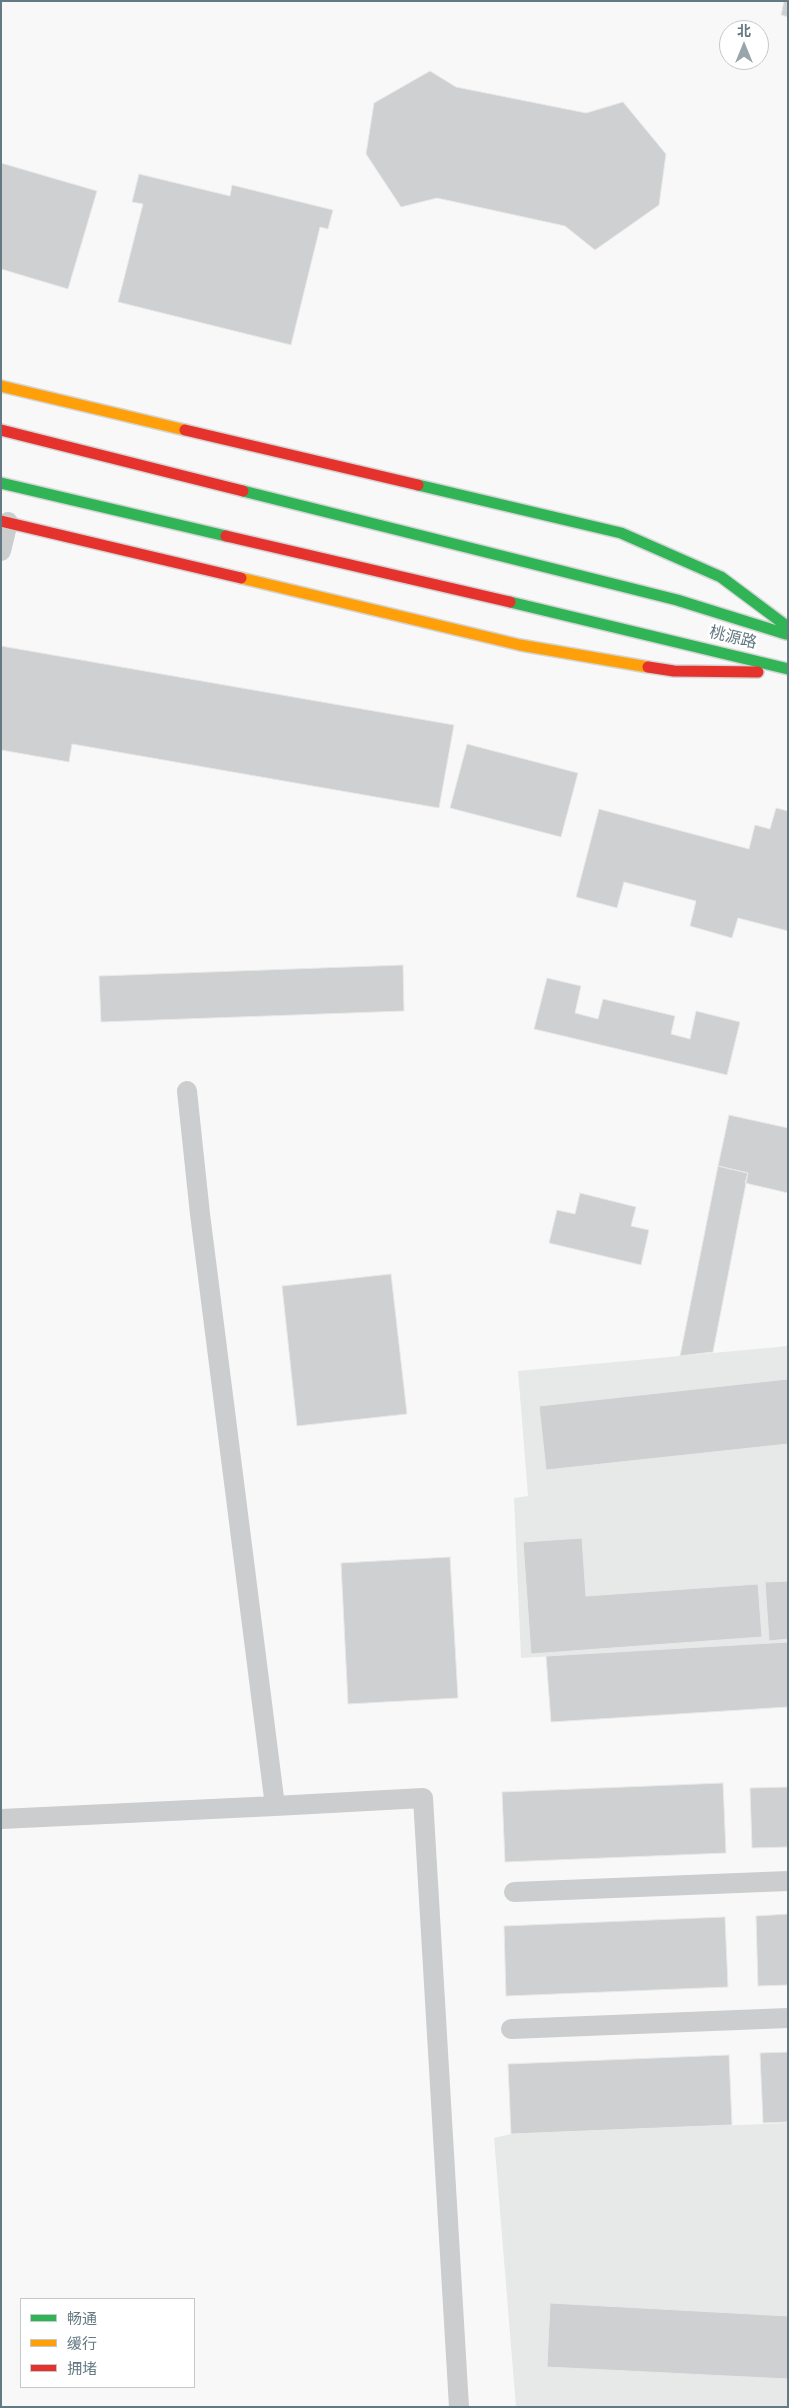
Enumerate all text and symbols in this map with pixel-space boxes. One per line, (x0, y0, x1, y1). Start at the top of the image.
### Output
north arrow (719, 20, 769, 70)
text: 北 (737, 21, 751, 40)
street label: 桃源路 (707, 623, 759, 653)
legend (20, 2298, 195, 2388)
text: 畅通 (67, 2308, 97, 2328)
text: 缓行 (67, 2333, 97, 2353)
text: 拥堵 (67, 2358, 97, 2378)

